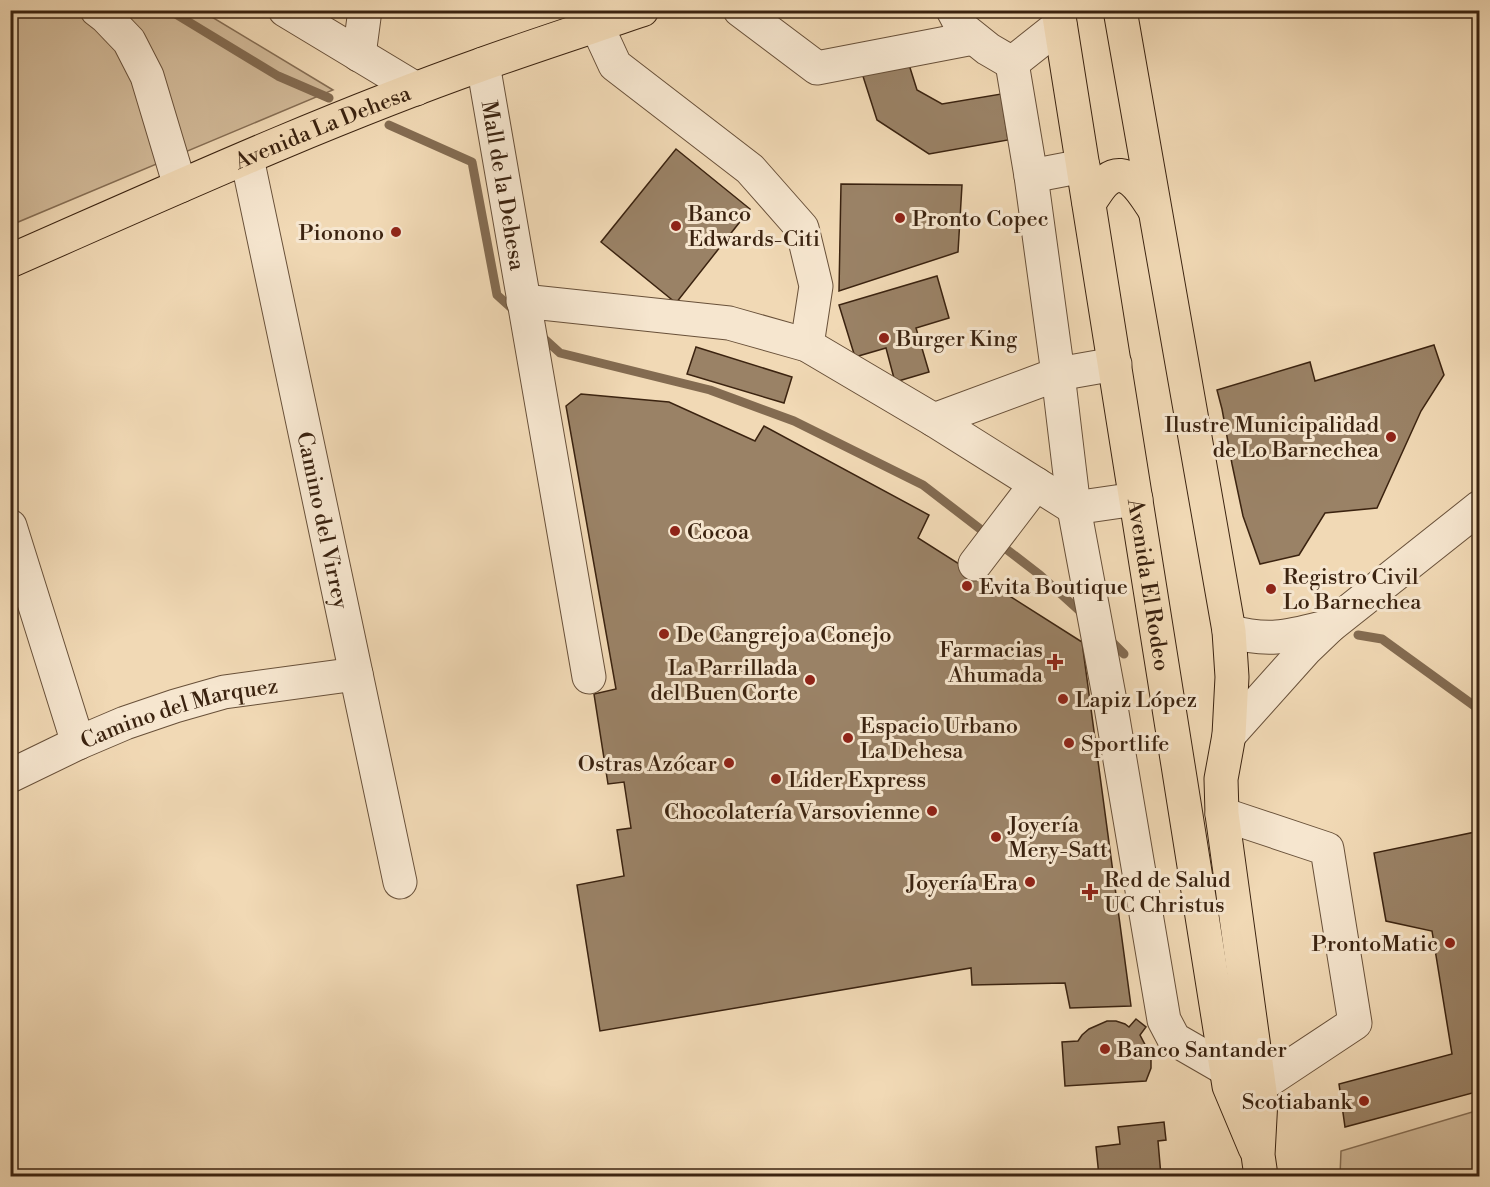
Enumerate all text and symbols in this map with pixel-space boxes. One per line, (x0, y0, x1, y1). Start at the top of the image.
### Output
street label: Avenida La Dehesa (230, 80, 415, 176)
street label: Mall de la Dehesa (475, 99, 531, 273)
place label: Banco Edwards-Citi (687, 201, 820, 253)
place label: Pronto Copec (912, 206, 1049, 233)
marker: Pronto Copec (893, 211, 907, 225)
marker: Banco Edwards-Citi (669, 219, 683, 233)
place label: Pionono (298, 220, 384, 247)
marker: Pionono (389, 225, 403, 239)
place label: Burger King (895, 326, 1018, 353)
marker: Burger King (877, 331, 891, 345)
place label: Ilustre Municipalidad de Lo Barnechea (1165, 412, 1380, 464)
street label: Camino del Virrey (290, 429, 354, 612)
marker: Ilustre Municipalidad de Lo Barnechea (1384, 430, 1398, 444)
street label: Avenida El Rodeo (1121, 496, 1175, 673)
place label: Cocoa (687, 519, 750, 546)
marker: Cocoa (668, 524, 682, 538)
place label: Registro Civil Lo Barnechea (1283, 564, 1422, 616)
place label: Evita Boutique (979, 574, 1128, 601)
marker: Evita Boutique (960, 579, 974, 593)
marker: Registro Civil Lo Barnechea (1264, 582, 1278, 596)
place label: De Cangrejo a Conejo (676, 622, 892, 649)
marker: De Cangrejo a Conejo (657, 627, 671, 641)
place label: Farmacias Ahumada (939, 637, 1044, 689)
place label: La Parrillada del Buen Corte (650, 655, 799, 707)
marker: Farmacias Ahumada (1048, 655, 1062, 669)
street label: Camino del Marquez (77, 673, 280, 755)
marker: La Parrillada del Buen Corte (803, 673, 817, 687)
place label: Lapiz López (1075, 687, 1197, 714)
marker: Lapiz López (1056, 692, 1070, 706)
place label: Espacio Urbano La Dehesa (860, 713, 1018, 765)
marker: Espacio Urbano La Dehesa (841, 731, 855, 745)
place label: Sportlife (1081, 731, 1169, 758)
marker: Sportlife (1062, 736, 1076, 750)
place label: Ostras Azócar (578, 751, 717, 778)
marker: Ostras Azócar (722, 756, 736, 770)
place label: Lider Express (788, 767, 926, 794)
marker: Lider Express (769, 772, 783, 786)
place label: Chocolatería Varsovienne (664, 799, 920, 826)
marker: Chocolatería Varsovienne (925, 804, 939, 818)
place label: Joyería Mery-Satt (1007, 812, 1108, 864)
marker: Joyería Mery-Satt (989, 830, 1003, 844)
place label: Red de Salud UC Christus (1104, 867, 1231, 919)
place label: Joyería Era (906, 870, 1019, 897)
marker: Joyería Era (1023, 875, 1037, 889)
marker: Red de Salud UC Christus (1081, 883, 1099, 901)
place label: ProntoMatic (1312, 931, 1438, 958)
marker: ProntoMatic (1443, 936, 1457, 950)
place label: Banco Santander (1116, 1037, 1287, 1064)
marker: Banco Santander (1098, 1042, 1112, 1056)
place label: Scotiabank (1242, 1089, 1354, 1116)
marker: Scotiabank (1357, 1094, 1371, 1108)

